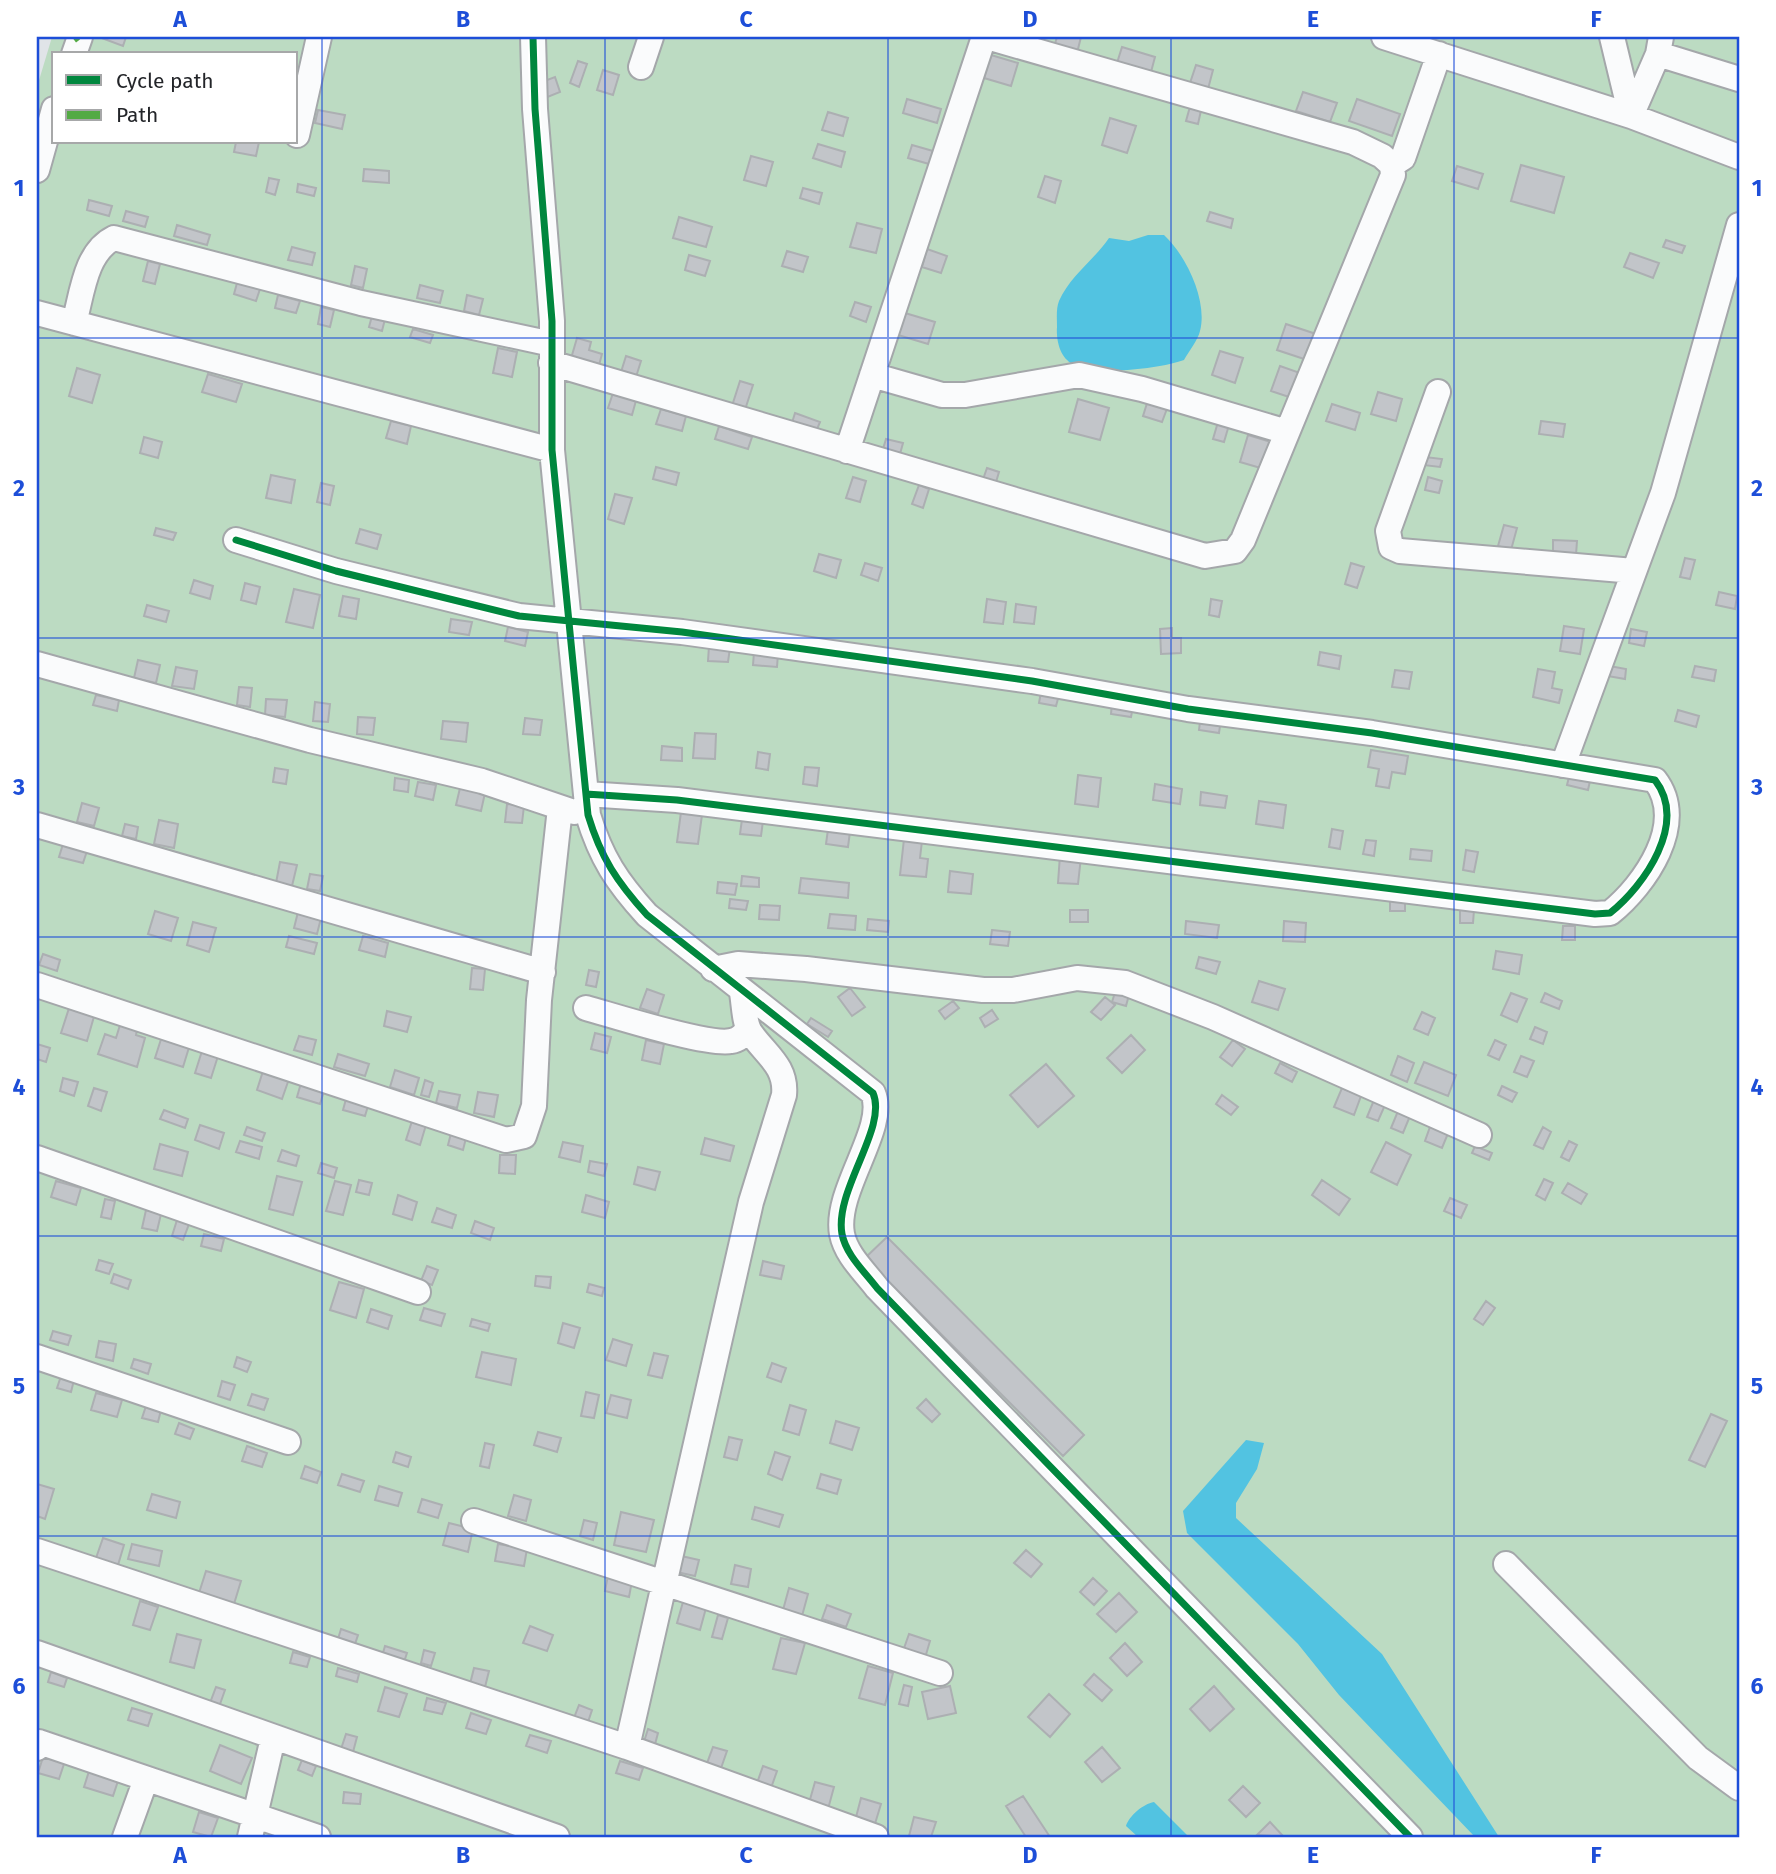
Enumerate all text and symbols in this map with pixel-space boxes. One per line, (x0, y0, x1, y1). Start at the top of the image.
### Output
text: A (172, 5, 187, 33)
text: B (456, 5, 470, 33)
text: C (739, 5, 753, 33)
text: D (1023, 5, 1038, 33)
text: E (1307, 5, 1319, 33)
text: F (1590, 5, 1602, 33)
legend (52, 52, 298, 144)
text: Cycle path (116, 68, 214, 94)
text: Path (116, 102, 158, 128)
text: 1 (14, 174, 24, 202)
text: 1 (1752, 174, 1762, 202)
text: 2 (13, 474, 25, 502)
text: 2 (1751, 474, 1763, 502)
text: 3 (12, 773, 25, 801)
text: 3 (1750, 773, 1763, 801)
text: 4 (13, 1073, 26, 1101)
text: 4 (1751, 1073, 1764, 1101)
text: 5 (13, 1372, 25, 1400)
text: 5 (1751, 1372, 1763, 1400)
text: 6 (13, 1672, 26, 1700)
text: 6 (1751, 1672, 1764, 1700)
text: A (172, 1841, 187, 1869)
text: B (456, 1841, 470, 1869)
text: C (739, 1841, 753, 1869)
text: D (1023, 1841, 1038, 1869)
text: E (1307, 1841, 1319, 1869)
text: F (1590, 1841, 1602, 1869)

